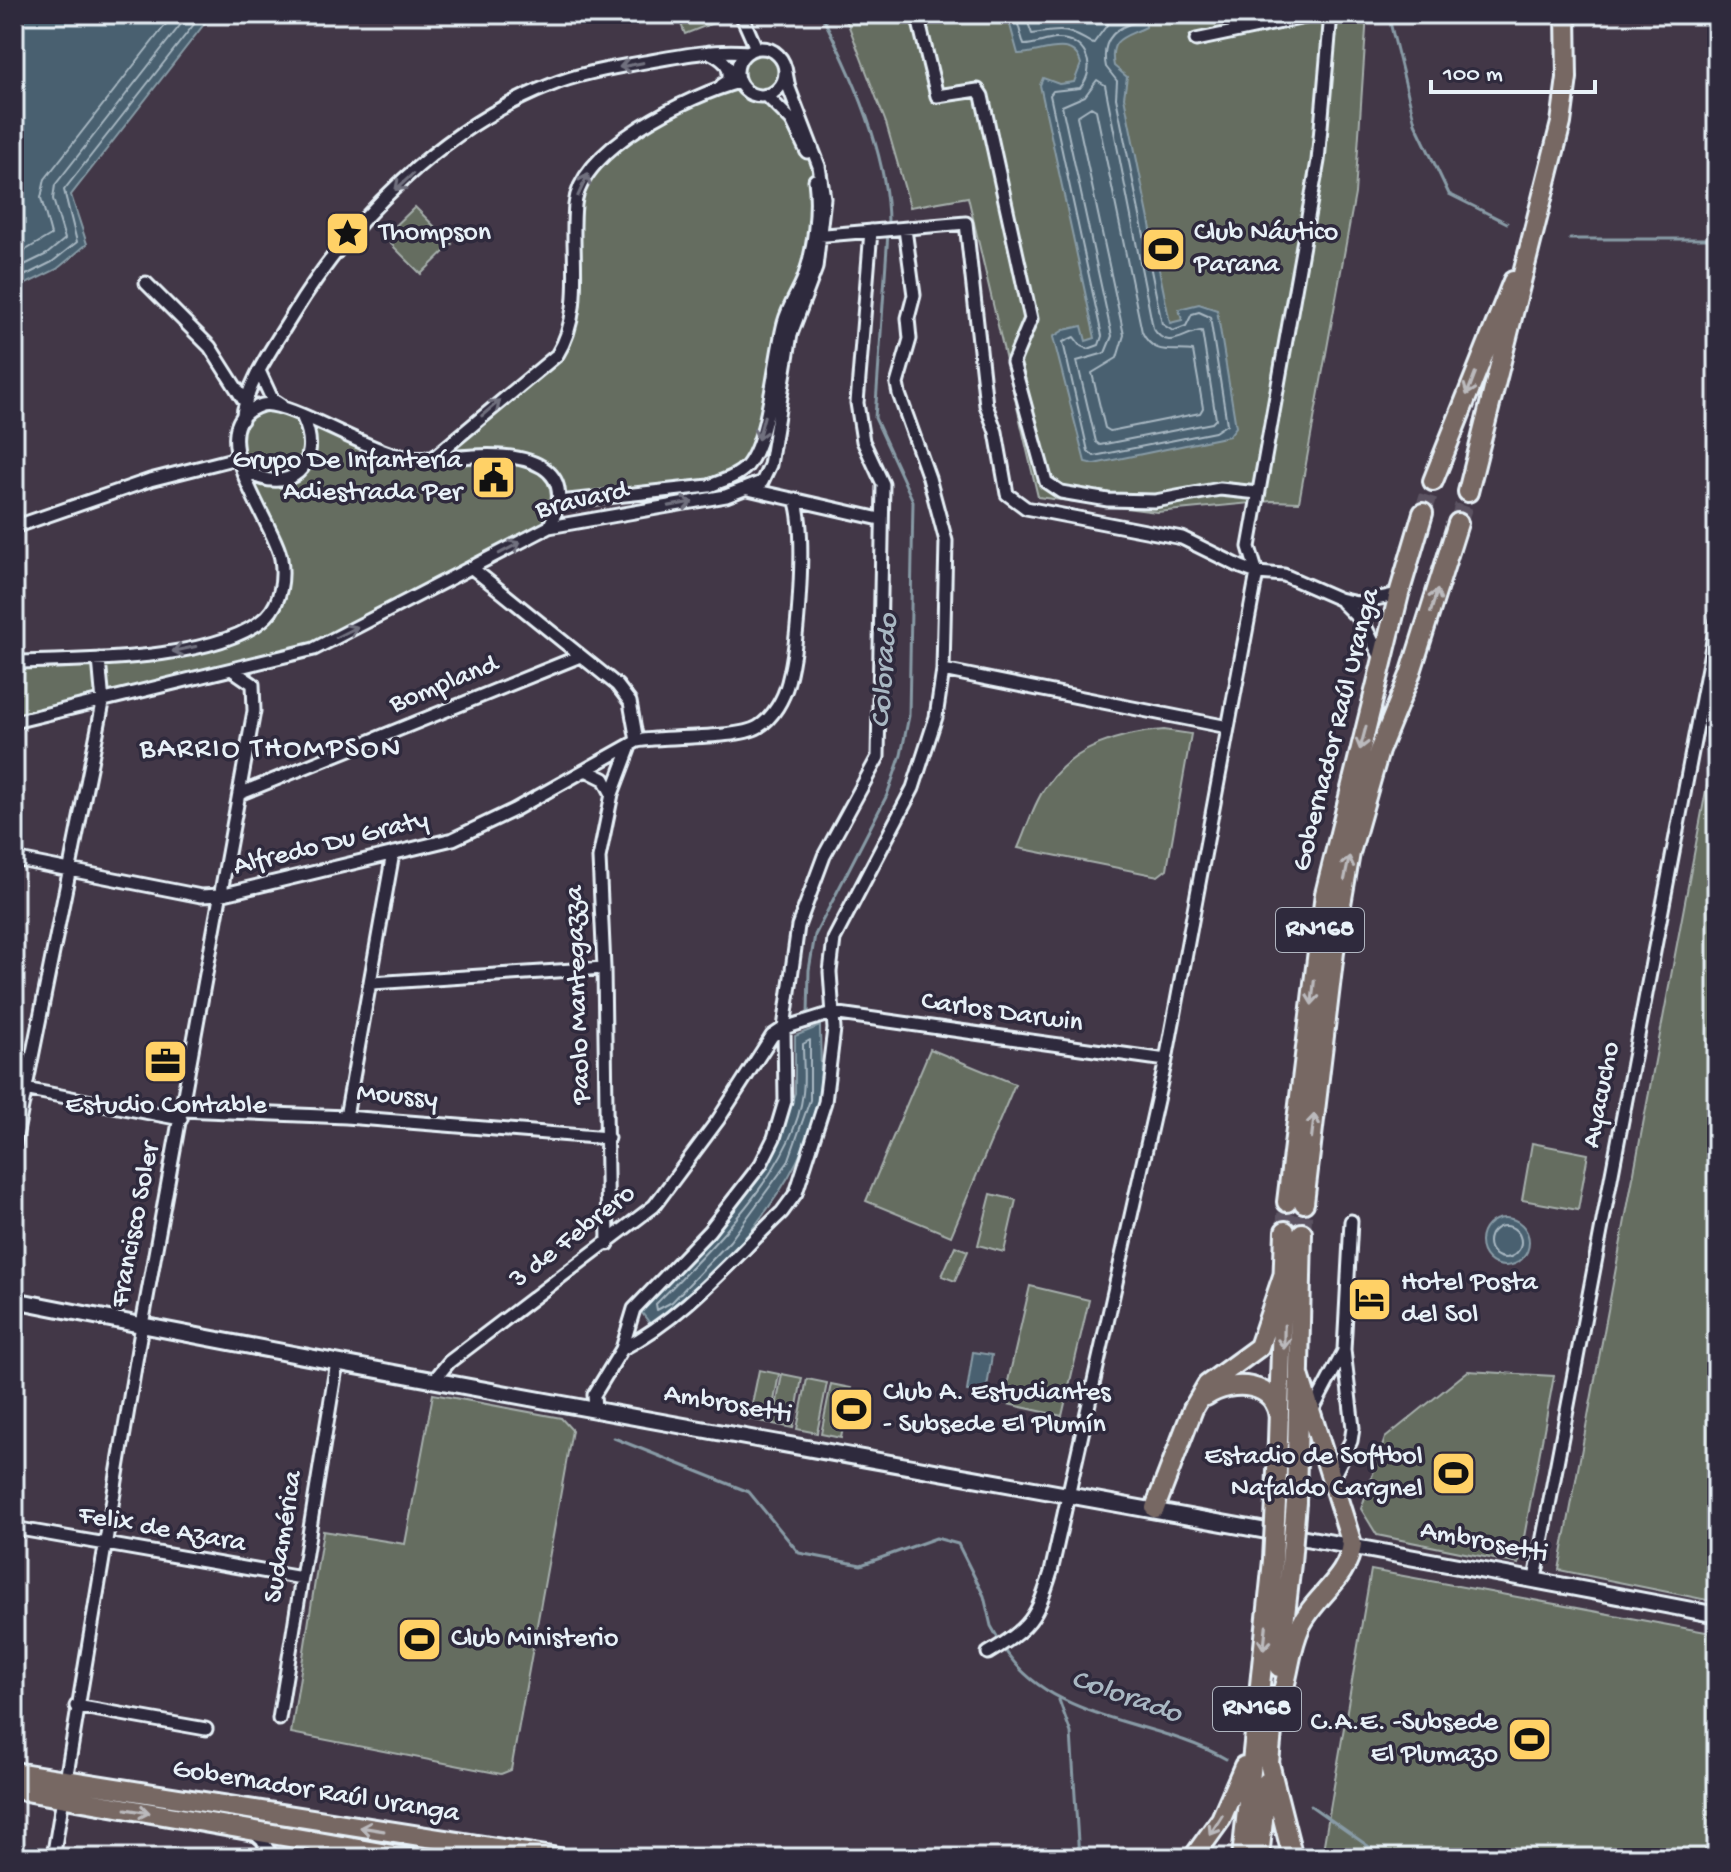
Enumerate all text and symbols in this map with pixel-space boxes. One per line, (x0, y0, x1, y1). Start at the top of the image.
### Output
scale bar (1431, 44, 1595, 94)
one-way arrow (619, 58, 644, 73)
text: 100 m (1442, 61, 1503, 90)
one-way arrow (394, 172, 414, 190)
one-way arrow (576, 173, 591, 197)
place icon: Thompson (324, 209, 372, 257)
place label: Thompson (377, 217, 492, 250)
place label: Club Náutico Parana (1193, 217, 1338, 282)
sports icon: Club Náutico Parana (1139, 225, 1187, 273)
one-way arrow (1463, 371, 1477, 396)
one-way arrow (481, 399, 501, 417)
one-way arrow (753, 415, 768, 441)
place label: Grupo De Infantería Adiestrada Per (232, 445, 464, 510)
public building icon: Grupo De Infantería Adiestrada Per (469, 453, 517, 501)
street label: Bravard (532, 474, 634, 528)
one-way arrow (668, 496, 693, 511)
one-way arrow (498, 539, 522, 555)
street label: Gobernador Raúl Uranga (1286, 584, 1388, 875)
one-way arrow (1427, 588, 1442, 614)
water label: Colorado (865, 611, 908, 729)
one-way arrow (334, 624, 358, 640)
one-way arrow (172, 642, 198, 657)
street label: Bompland (384, 647, 505, 722)
one-way arrow (1355, 725, 1370, 751)
district label: BARRIO THOMPSON (139, 733, 402, 768)
street label: Alfredo Du Graty (230, 804, 432, 884)
one-way arrow (1340, 856, 1355, 881)
street label: Paolo Mantegazza (559, 884, 599, 1106)
road number: RN168 (1276, 908, 1364, 952)
one-way arrow (1305, 980, 1320, 1005)
street label: Carlos Darwin (919, 985, 1086, 1041)
office icon: Estudio Contable (142, 1038, 190, 1086)
street label: Ayacucho (1576, 1039, 1628, 1151)
street label: Moussy (355, 1077, 439, 1117)
place label: Estudio Contable (65, 1090, 267, 1123)
one-way arrow (1306, 1113, 1321, 1140)
street label: Francisco Soler (104, 1137, 169, 1311)
street label: 3 de Febrero (503, 1178, 643, 1297)
place label: Hotel Posta del Sol (1401, 1267, 1539, 1332)
hotel icon: Hotel Posta del Sol (1346, 1275, 1394, 1323)
one-way arrow (1276, 1323, 1291, 1350)
place label: Club A. Estudiantes - Subsede El Plumín (883, 1377, 1111, 1442)
street label: Ambrosetti (661, 1378, 795, 1432)
sports icon: Club A. Estudiantes - Subsede El Plumín (828, 1385, 876, 1433)
place label: Estadio de Softbol Nafaldo Cargnel (1204, 1441, 1423, 1506)
sports icon: Estadio de Softbol Nafaldo Cargnel (1430, 1449, 1478, 1497)
street label: Sudamérica (257, 1467, 311, 1605)
street label: Felix de Azara (75, 1499, 250, 1561)
street label: Ambrosetti (1417, 1514, 1551, 1572)
sports icon: Club Ministerio (396, 1615, 444, 1663)
place label: Club Ministerio (451, 1623, 618, 1656)
one-way arrow (1257, 1624, 1272, 1651)
water label: Colorado (1066, 1663, 1187, 1734)
road number: RN168 (1213, 1687, 1301, 1731)
place label: C.A.E. -Subsede El Plumazo (1311, 1707, 1499, 1772)
sports icon: C.A.E. -Subsede El Plumazo (1505, 1715, 1553, 1763)
street label: Gobernador Raúl Uranga (170, 1753, 463, 1831)
one-way arrow (125, 1804, 150, 1819)
one-way arrow (1208, 1813, 1224, 1836)
one-way arrow (360, 1821, 385, 1836)

